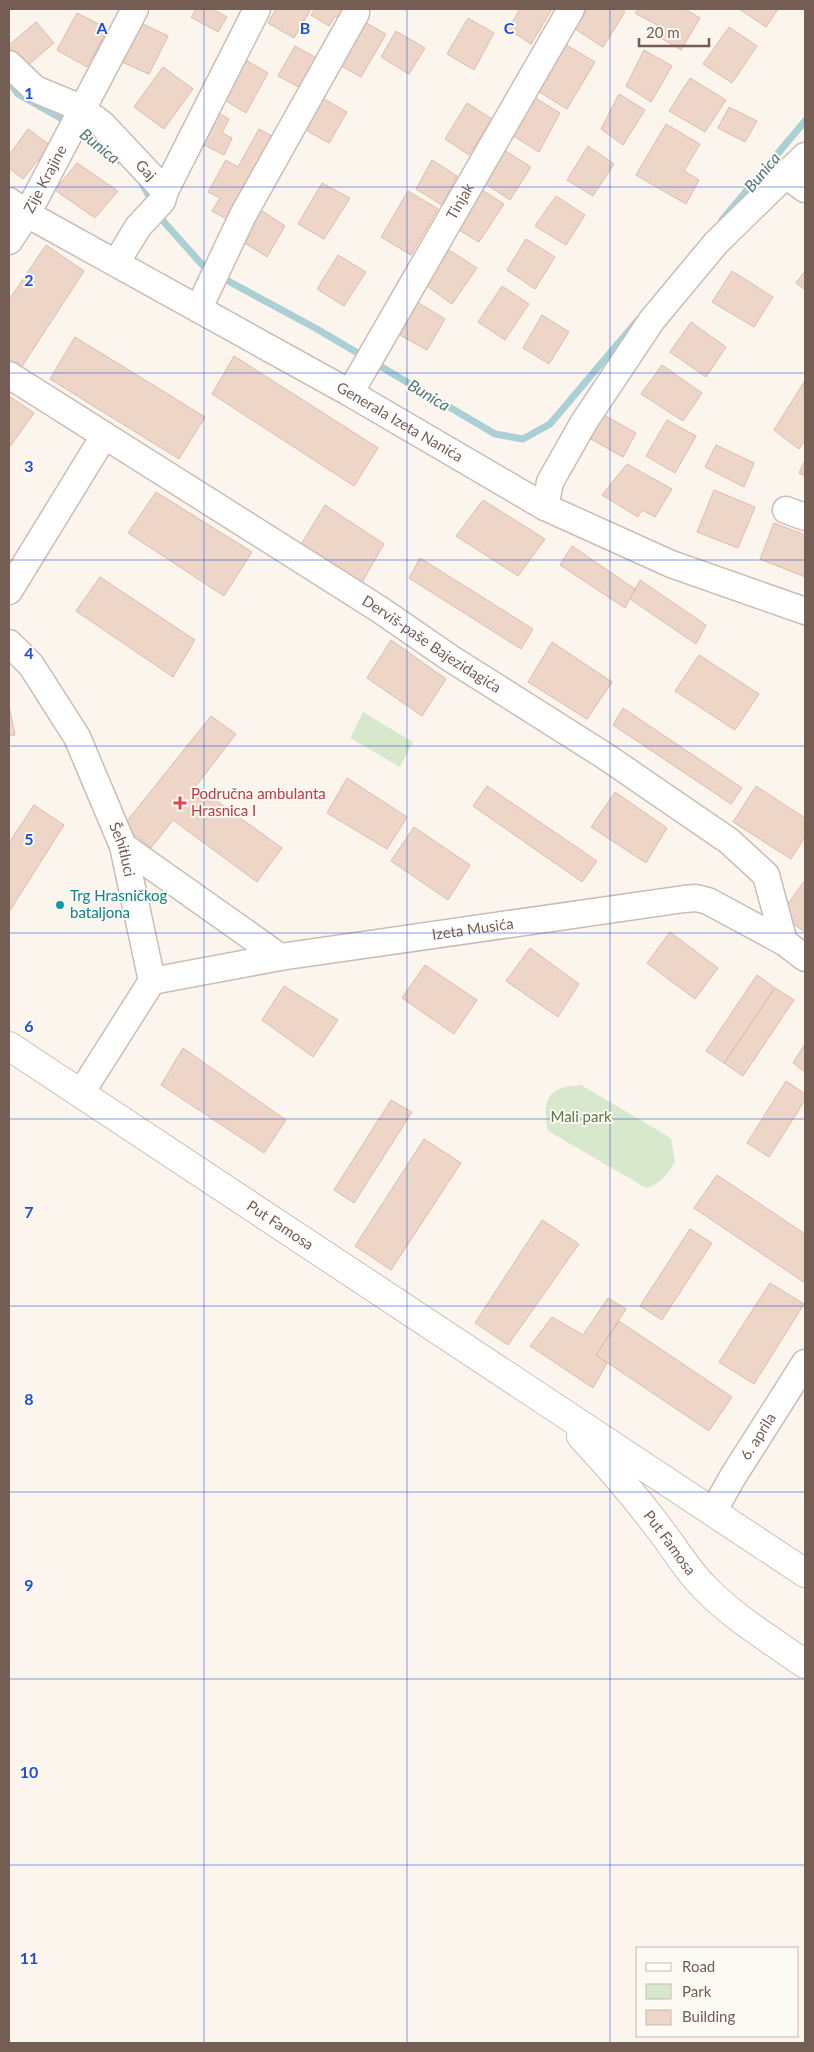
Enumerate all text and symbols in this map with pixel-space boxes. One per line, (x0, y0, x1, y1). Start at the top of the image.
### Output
scale bar (639, 15, 709, 47)
text: A (95, 18, 108, 37)
text: B (300, 18, 310, 37)
text: C (504, 18, 515, 37)
text: 20 m (646, 23, 680, 41)
text: 1 (24, 83, 34, 102)
water label: Bunica (77, 124, 124, 167)
street label: Zije Krajine (19, 141, 70, 216)
water label: Bunica (740, 148, 784, 195)
street label: Gaj (132, 156, 160, 184)
street label: Tinjak (442, 179, 477, 223)
text: 2 (24, 270, 34, 289)
water label: Bunica (405, 375, 454, 414)
street label: Generala Izeta Nanića (334, 377, 467, 465)
text: 3 (24, 456, 34, 475)
street label: Derviš-paše Bajezidagića (359, 591, 505, 696)
text: 4 (24, 643, 34, 662)
place label: Područna ambulanta Hrasnica I (191, 784, 326, 819)
marker: Područna ambulanta Hrasnica I (173, 796, 187, 810)
street label: Šehitluci (106, 819, 139, 878)
text: 5 (24, 829, 34, 848)
place label: Trg Hrasničkog bataljona (70, 886, 168, 921)
marker: Trg Hrasničkog bataljona (54, 899, 66, 911)
street label: Izeta Musića (431, 914, 515, 943)
text: 6 (24, 1016, 34, 1035)
park label: Mali park (550, 1107, 612, 1125)
street label: Put Famosa (244, 1196, 317, 1253)
text: 7 (24, 1202, 34, 1221)
text: 8 (24, 1389, 34, 1408)
street label: 6. aprila (736, 1409, 779, 1463)
street label: Put Famosa (640, 1506, 700, 1579)
text: 9 (24, 1575, 34, 1594)
text: 10 (20, 1762, 38, 1781)
legend (636, 1947, 799, 2037)
text: 11 (20, 1948, 38, 1967)
text: Road (682, 1957, 715, 1975)
text: Park (682, 1982, 712, 2000)
text: Building (682, 2007, 735, 2025)

